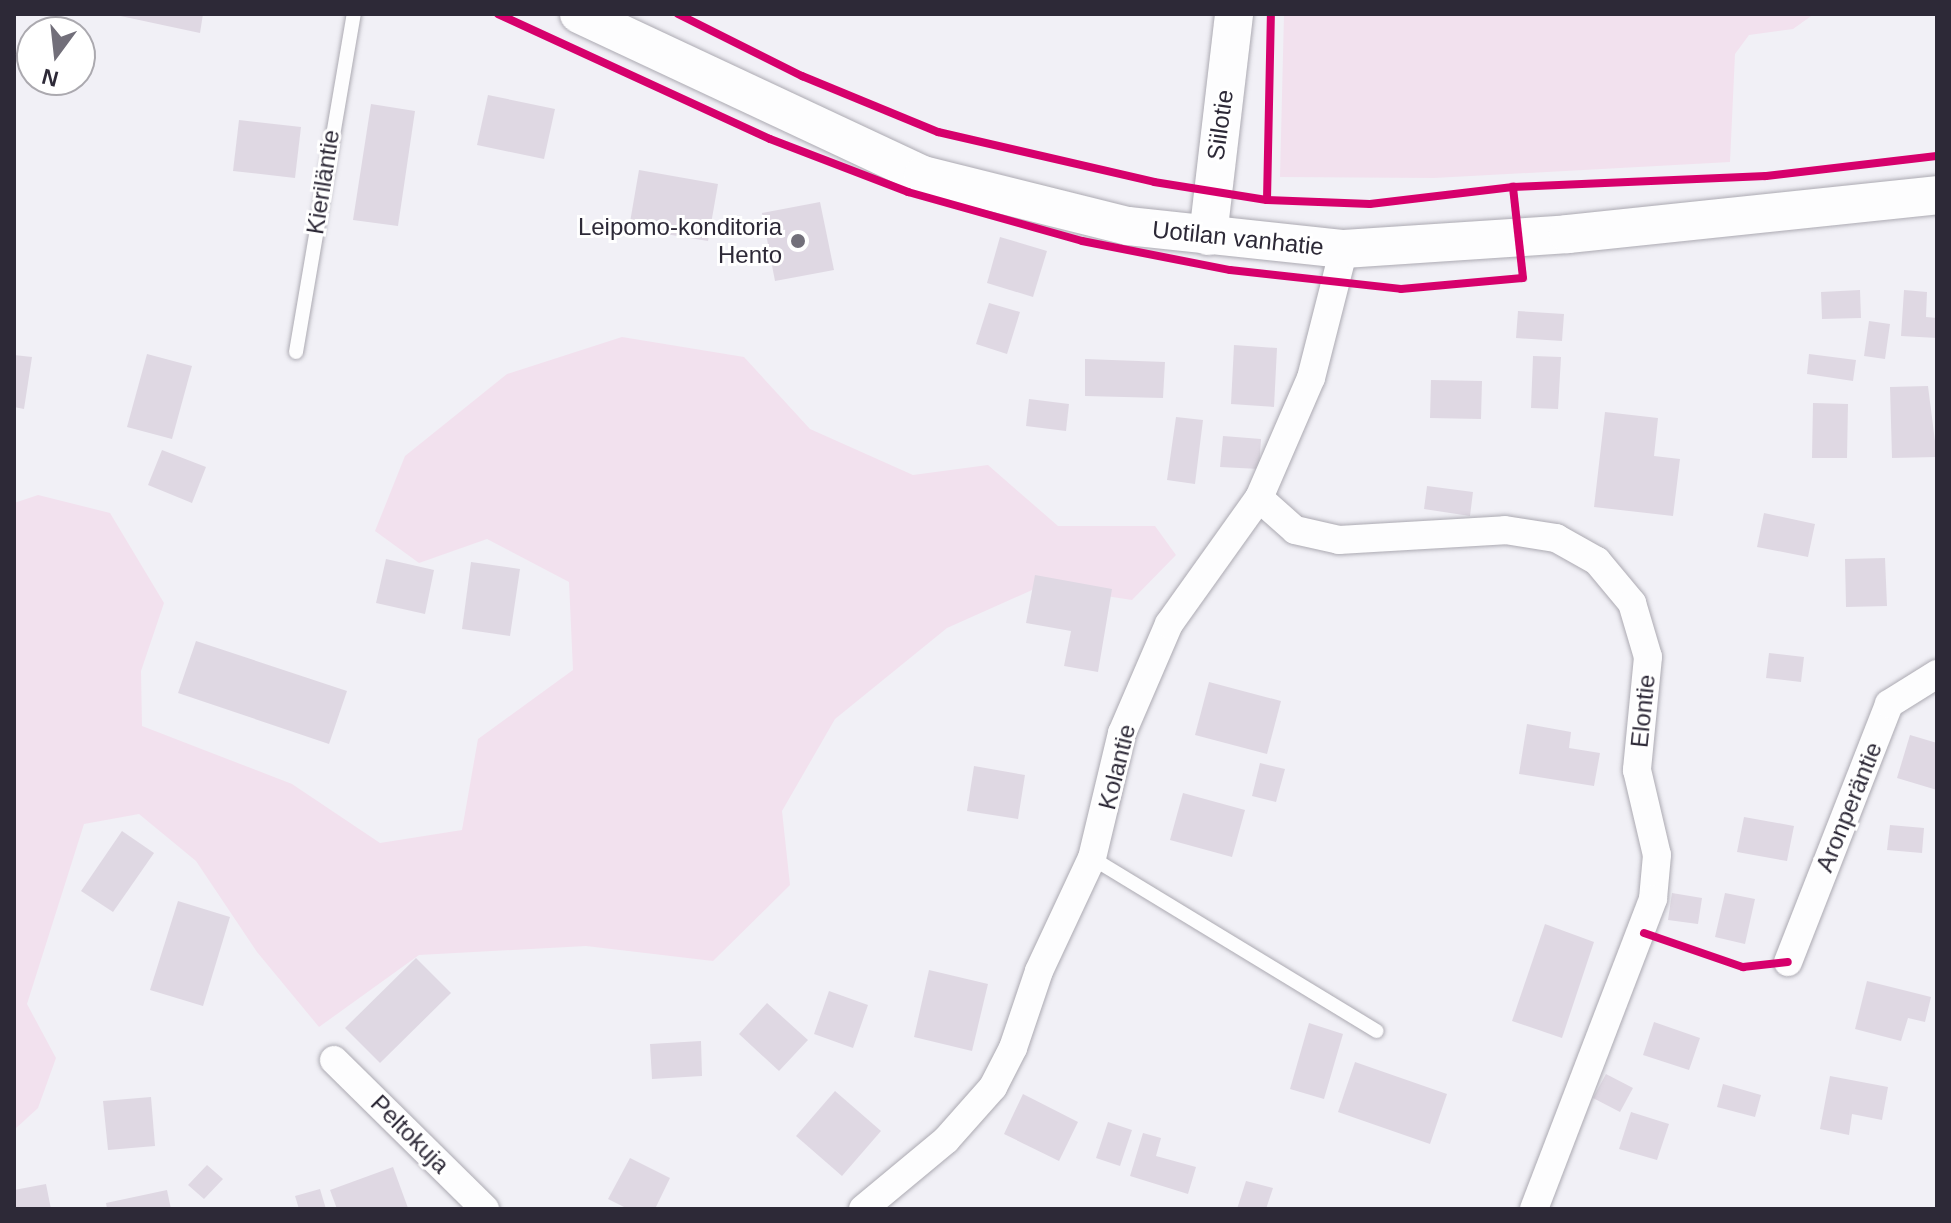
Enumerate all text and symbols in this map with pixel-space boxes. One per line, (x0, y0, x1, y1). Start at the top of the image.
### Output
north arrow (16, 16, 96, 96)
text: N (39, 64, 61, 92)
street label: Siilotie (1201, 88, 1239, 162)
street label: Kieriläntie (301, 128, 345, 236)
place label: Leipomo-konditoria Hento (578, 213, 782, 269)
street label: Uotilan vanhatie (1151, 215, 1325, 261)
marker: Leipomo-konditoria Hento (789, 232, 807, 250)
street label: Elontie (1625, 673, 1661, 749)
street label: Kolantie (1093, 721, 1141, 813)
street label: Aronperäntie (1810, 738, 1888, 876)
street label: Peltokuja (365, 1089, 455, 1179)

